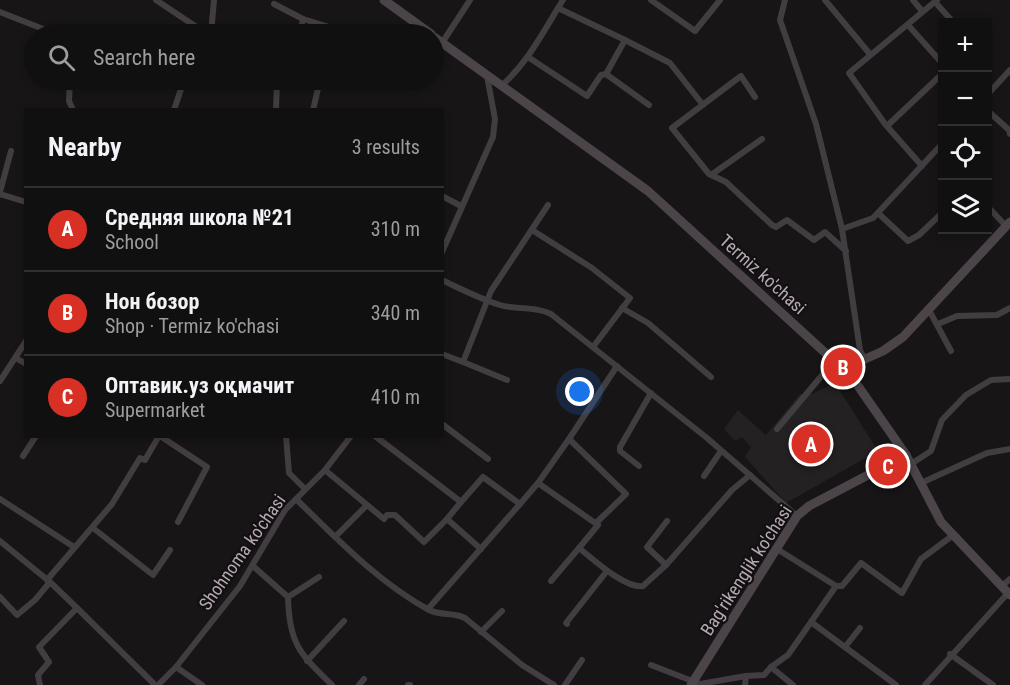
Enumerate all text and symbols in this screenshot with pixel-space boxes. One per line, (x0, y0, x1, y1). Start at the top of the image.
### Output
map controls (938, 18, 992, 234)
button: + (938, 18, 992, 72)
search box (24, 24, 444, 90)
icon: search (45, 41, 78, 74)
text: Search here (93, 45, 195, 70)
button: − (938, 72, 992, 126)
button: locate (938, 126, 992, 180)
text: Nearby (48, 132, 122, 162)
text: 3 results (352, 135, 420, 159)
button: layers (938, 180, 992, 234)
text: Средняя школа №21 (105, 205, 294, 230)
text: A (62, 217, 73, 241)
text: 310 m (371, 217, 420, 241)
text: School (105, 230, 159, 254)
street label: Termiz ko'chasi (716, 230, 810, 318)
text: Нон бозор (105, 289, 199, 314)
text: B (62, 301, 73, 325)
text: 340 m (371, 301, 420, 325)
text: Shop · Termiz ko'chasi (105, 314, 279, 338)
pin: B (824, 344, 862, 389)
text: Оптавик.уз оқмачит (105, 373, 294, 398)
your location (565, 377, 594, 406)
text: C (62, 385, 73, 409)
text: 410 m (371, 385, 420, 409)
text: Supermarket (105, 398, 205, 422)
pin: A (792, 422, 830, 466)
pin: C (868, 444, 908, 488)
street label: Shohnoma ko'chasi (194, 490, 290, 614)
street label: Bag'rikenglik ko'chasi (696, 501, 796, 639)

